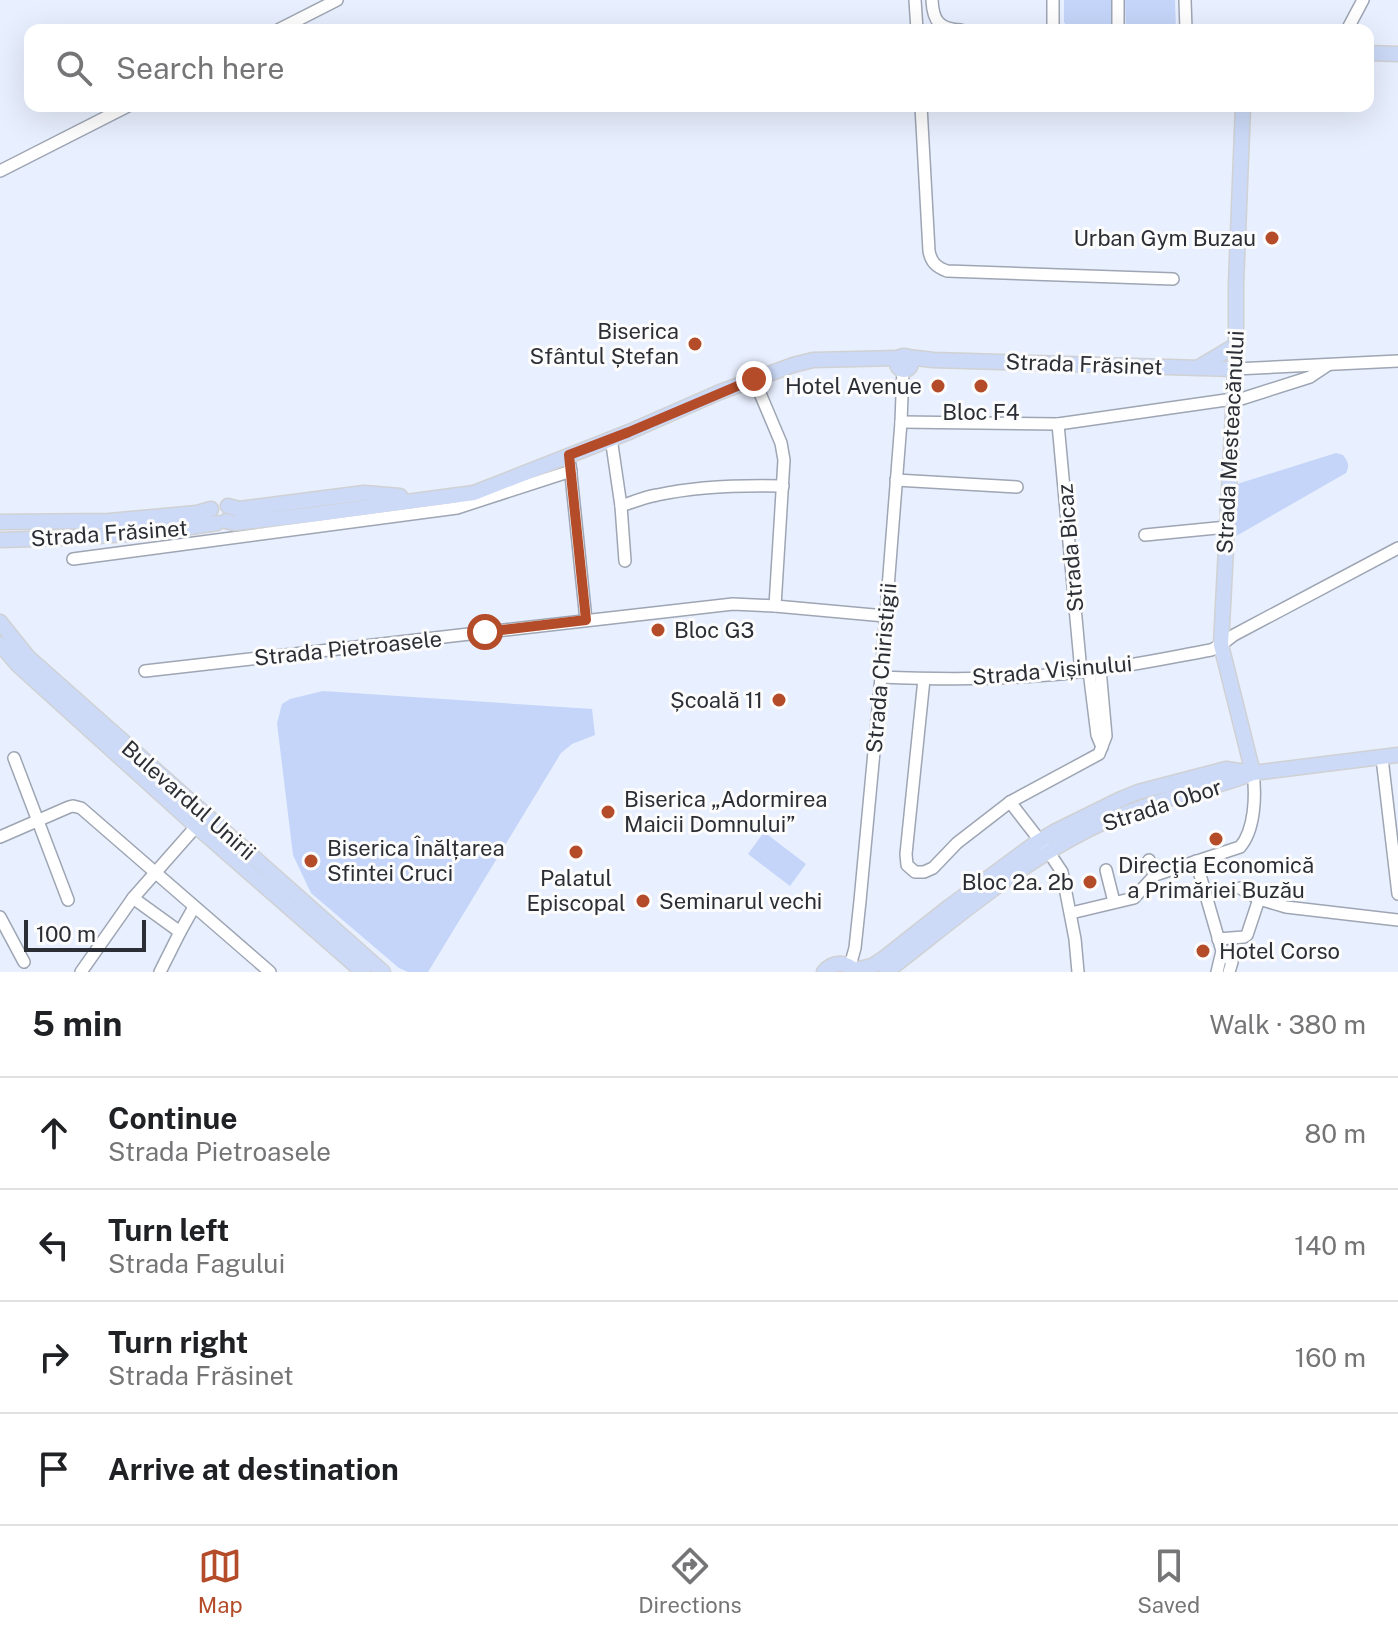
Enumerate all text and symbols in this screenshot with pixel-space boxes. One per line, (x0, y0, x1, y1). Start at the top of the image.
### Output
search box (24, 24, 1374, 112)
icon: search (52, 46, 96, 90)
text: Search here (116, 50, 284, 86)
place label: Urban Gym Buzau (1073, 225, 1256, 251)
marker: Urban Gym Buzau (1263, 229, 1281, 247)
place label: Biserica Sfântul Ștefan (529, 318, 679, 369)
street label: Strada Mesteacănului (1211, 330, 1249, 554)
marker: Biserica Sfântul Ștefan (686, 335, 704, 353)
street label: Strada Frăsinet (1005, 348, 1163, 380)
route end (736, 361, 772, 397)
place label: Hotel Avenue (785, 373, 922, 399)
marker: Hotel Avenue (929, 377, 947, 395)
marker: Bloc F4 (972, 377, 990, 395)
place label: Bloc F4 (942, 399, 1020, 425)
street label: Strada Bicaz (1051, 483, 1089, 613)
street label: Strada Frăsinet (30, 515, 188, 551)
street label: Strada Chiristigii (861, 582, 901, 754)
route start (467, 614, 503, 650)
place label: Bloc G3 (674, 617, 754, 643)
marker: Bloc G3 (649, 621, 667, 639)
street label: Strada Pietroasele (253, 625, 443, 671)
street label: Strada Vișinului (971, 650, 1133, 690)
place label: Școală 11 (670, 687, 763, 713)
marker: Școală 11 (770, 691, 788, 709)
street label: Bulevardul Unirii (117, 735, 261, 865)
street label: Strada Obor (1099, 773, 1225, 837)
place label: Biserica „Adormirea Maicii Domnului” (624, 786, 828, 837)
marker: Biserica „Adormirea Maicii Domnului” (599, 803, 617, 821)
marker: Direcţia Economică a Primăriei Buzău (1207, 830, 1225, 848)
place label: Biserica Înălțarea Sfintei Cruci (327, 835, 505, 886)
marker: Palatul Episcopal (567, 843, 585, 861)
marker: Biserica Înălțarea Sfintei Cruci (302, 852, 320, 870)
place label: Direcţia Economică a Primăriei Buzău (1118, 852, 1314, 903)
place label: Palatul Episcopal (526, 865, 626, 916)
place label: Bloc 2a. 2b (962, 869, 1074, 895)
marker: Bloc 2a. 2b (1081, 873, 1099, 891)
place label: Seminarul vechi (659, 888, 822, 914)
marker: Seminarul vechi (634, 892, 652, 910)
scale bar (24, 916, 146, 952)
text: 100 m (36, 921, 96, 947)
place label: Hotel Corso (1219, 938, 1340, 964)
marker: Hotel Corso (1194, 942, 1212, 960)
text: 5 min (32, 1004, 122, 1044)
text: Walk · 380 m (1210, 1009, 1366, 1040)
text: Continue (108, 1100, 238, 1136)
icon: ahead (32, 1111, 76, 1155)
text: 80 m (1305, 1118, 1366, 1149)
text: Strada Pietroasele (108, 1136, 331, 1167)
text: Turn left (108, 1212, 229, 1248)
icon: left (32, 1223, 76, 1267)
text: 140 m (1294, 1230, 1366, 1261)
text: Strada Fagului (108, 1248, 285, 1279)
text: Turn right (108, 1324, 248, 1360)
icon: right (32, 1335, 76, 1379)
text: 160 m (1295, 1342, 1366, 1373)
text: Strada Frăsinet (108, 1360, 294, 1391)
icon: arrive (32, 1447, 76, 1491)
text: Arrive at destination (108, 1451, 399, 1487)
tab: Map (198, 1544, 243, 1618)
tab: Directions (638, 1544, 742, 1618)
tab: Saved (1137, 1544, 1200, 1618)

